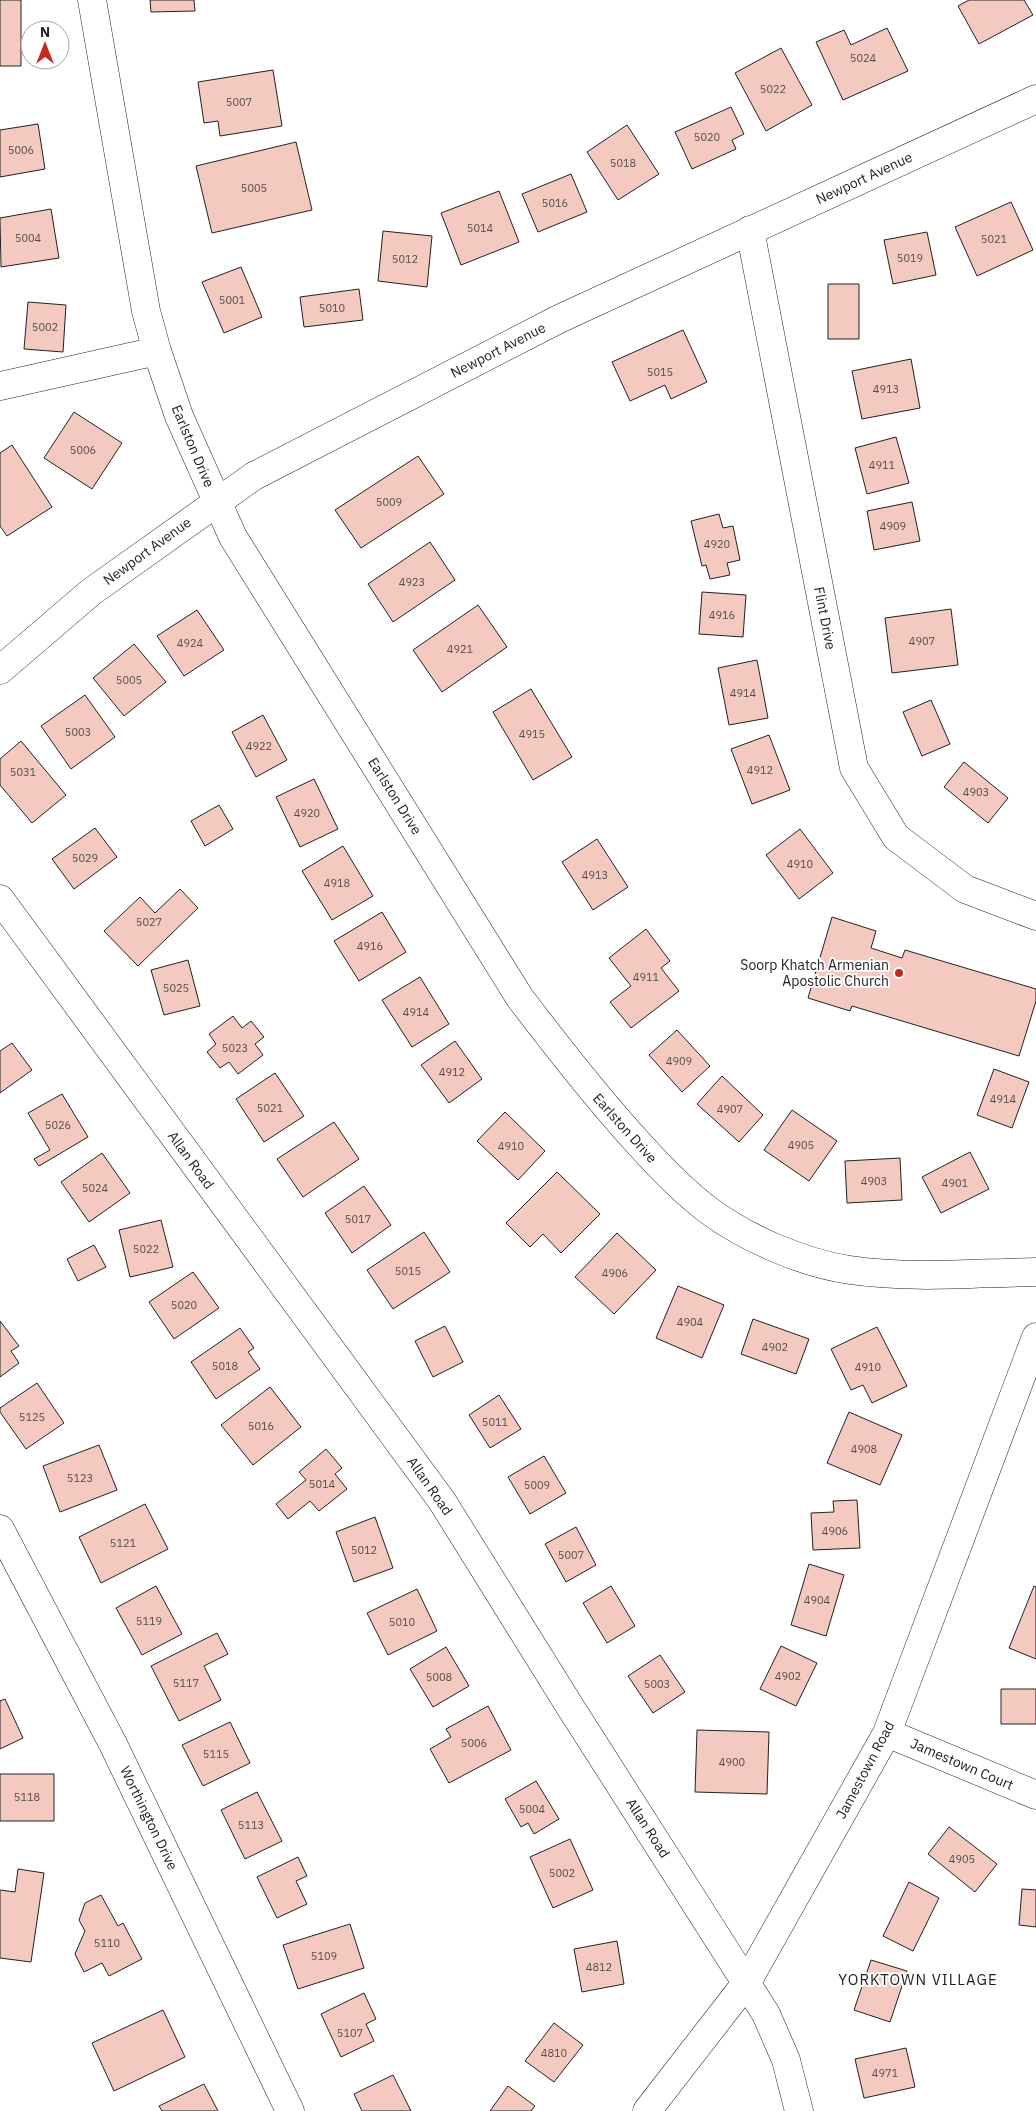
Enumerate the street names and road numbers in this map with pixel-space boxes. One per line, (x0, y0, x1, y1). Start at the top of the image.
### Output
street label: Newport Avenue (813, 148, 915, 208)
street label: Newport Avenue (447, 318, 549, 382)
street label: Earlston Drive (168, 402, 219, 490)
street label: Newport Avenue (99, 513, 195, 589)
street label: Flint Drive (810, 585, 840, 651)
street label: Earlston Drive (364, 754, 426, 838)
street label: Earlston Drive (589, 1089, 661, 1167)
street label: Allan Road (164, 1127, 218, 1193)
street label: Allan Road (403, 1453, 457, 1519)
street label: Jamestown Road (832, 1718, 898, 1822)
street label: Jamestown Court (908, 1734, 1016, 1794)
street label: Worthington Drive (116, 1763, 182, 1873)
street label: Allan Road (622, 1795, 674, 1861)

